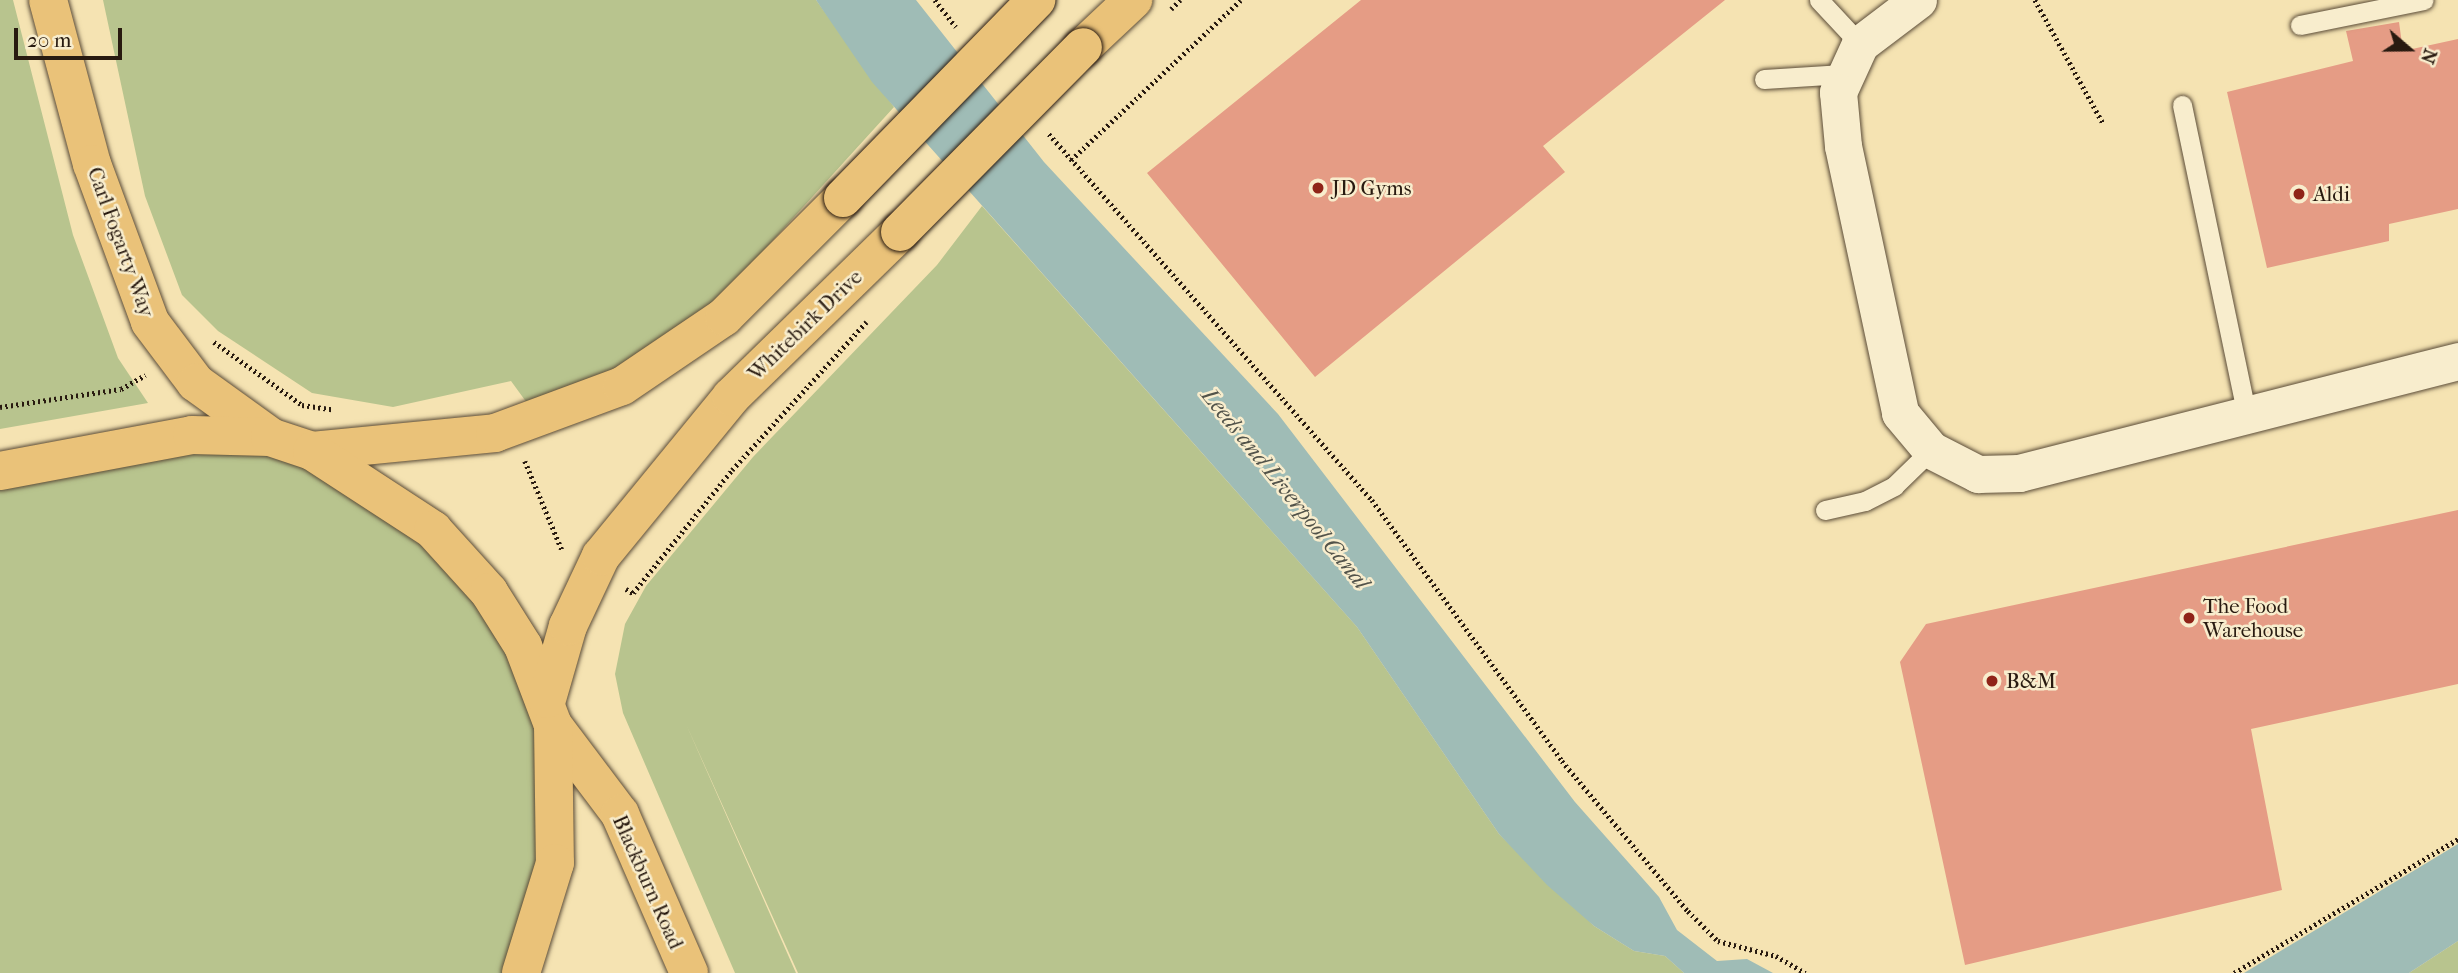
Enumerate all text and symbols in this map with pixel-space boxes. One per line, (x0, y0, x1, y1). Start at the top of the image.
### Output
scale bar (18, 14, 126, 58)
north arrow (2374, 14, 2444, 84)
text: 20 m (27, 28, 71, 52)
text: N (2416, 46, 2442, 67)
street label: Carl Fogarty Way (82, 164, 160, 320)
place label: JD Gyms (1332, 175, 1412, 201)
marker: JD Gyms (1310, 180, 1326, 196)
place label: Aldi (2313, 181, 2350, 207)
marker: Aldi (2291, 186, 2307, 202)
street label: Whitebirk Drive (743, 264, 867, 386)
water label: Leeds and Liverpool Canal (1195, 383, 1375, 595)
place label: The Food Warehouse (2203, 593, 2303, 643)
marker: The Food Warehouse (2181, 610, 2197, 626)
place label: B&M (2006, 668, 2056, 694)
marker: B&M (1984, 673, 2000, 689)
street label: Blackburn Road (607, 811, 689, 953)

